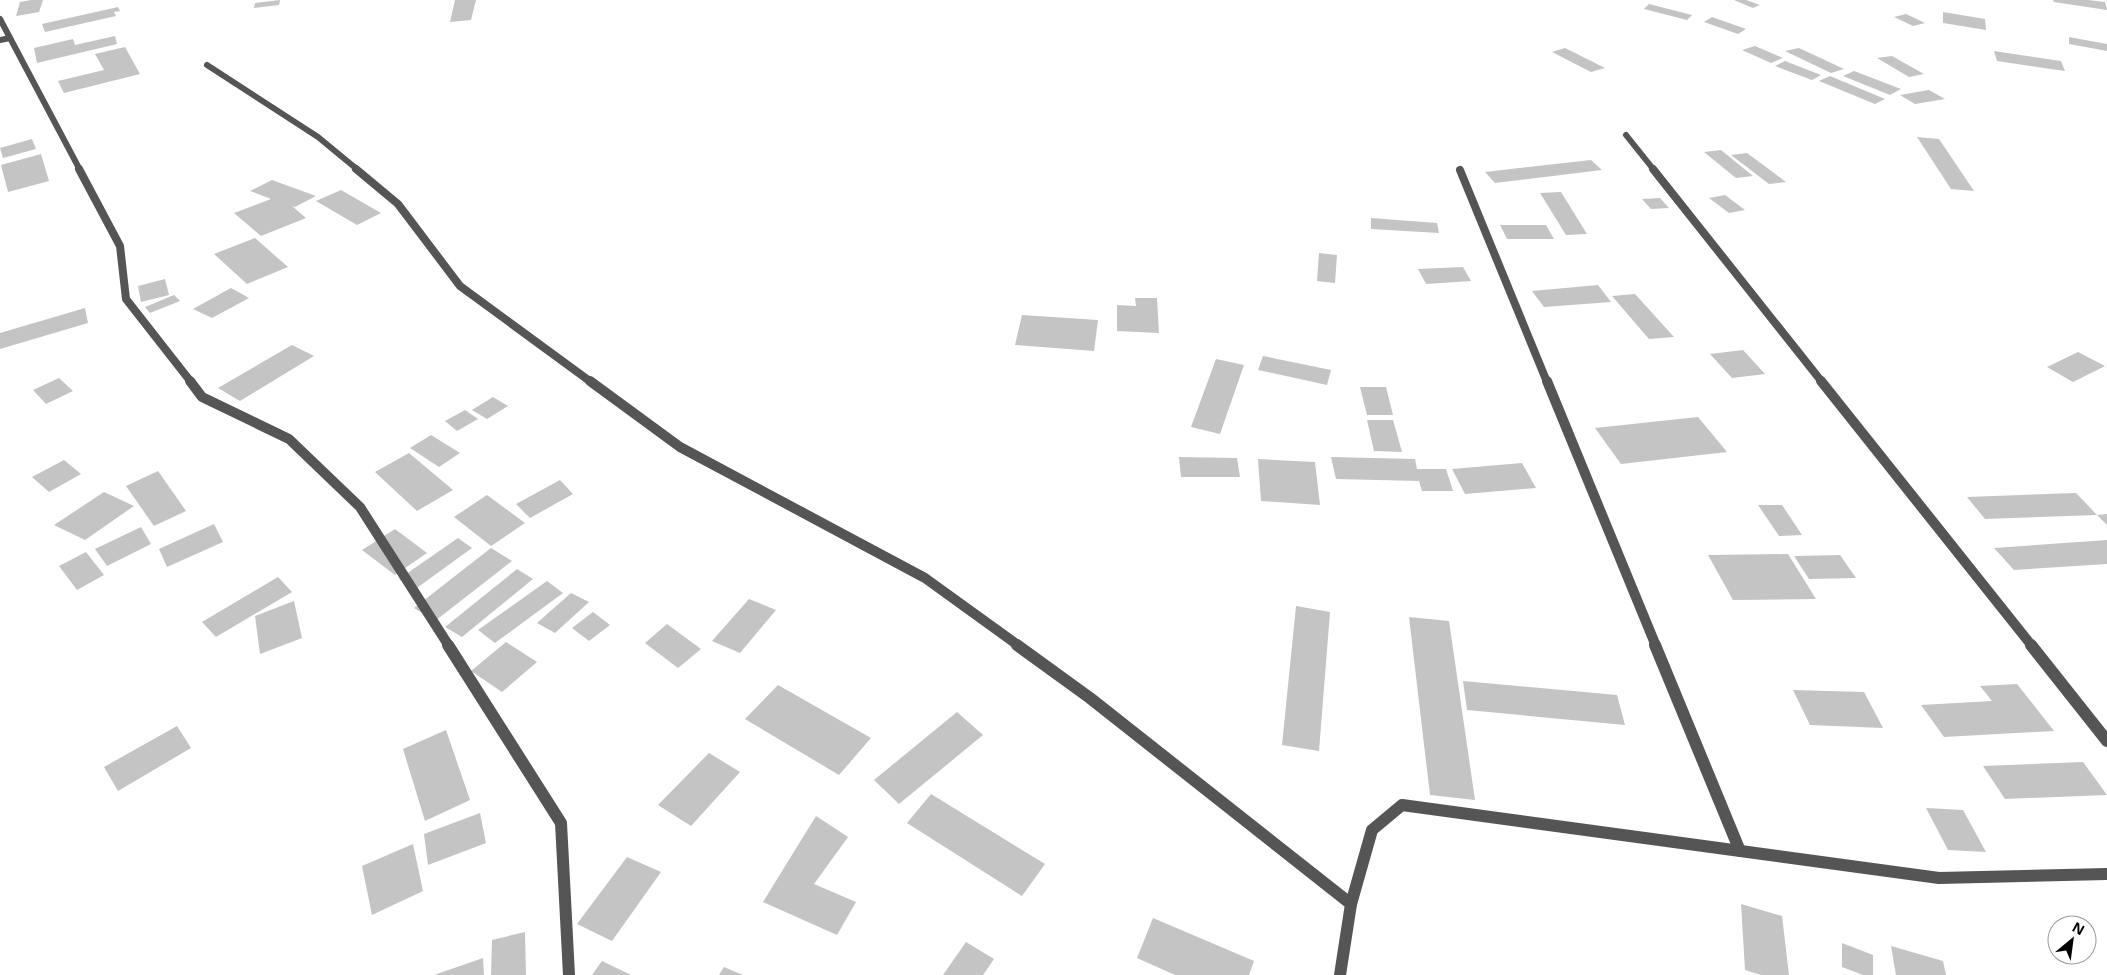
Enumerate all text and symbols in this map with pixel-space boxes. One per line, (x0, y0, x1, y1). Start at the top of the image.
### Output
north arrow (2047, 915, 2097, 965)
text: N (2069, 917, 2088, 939)

